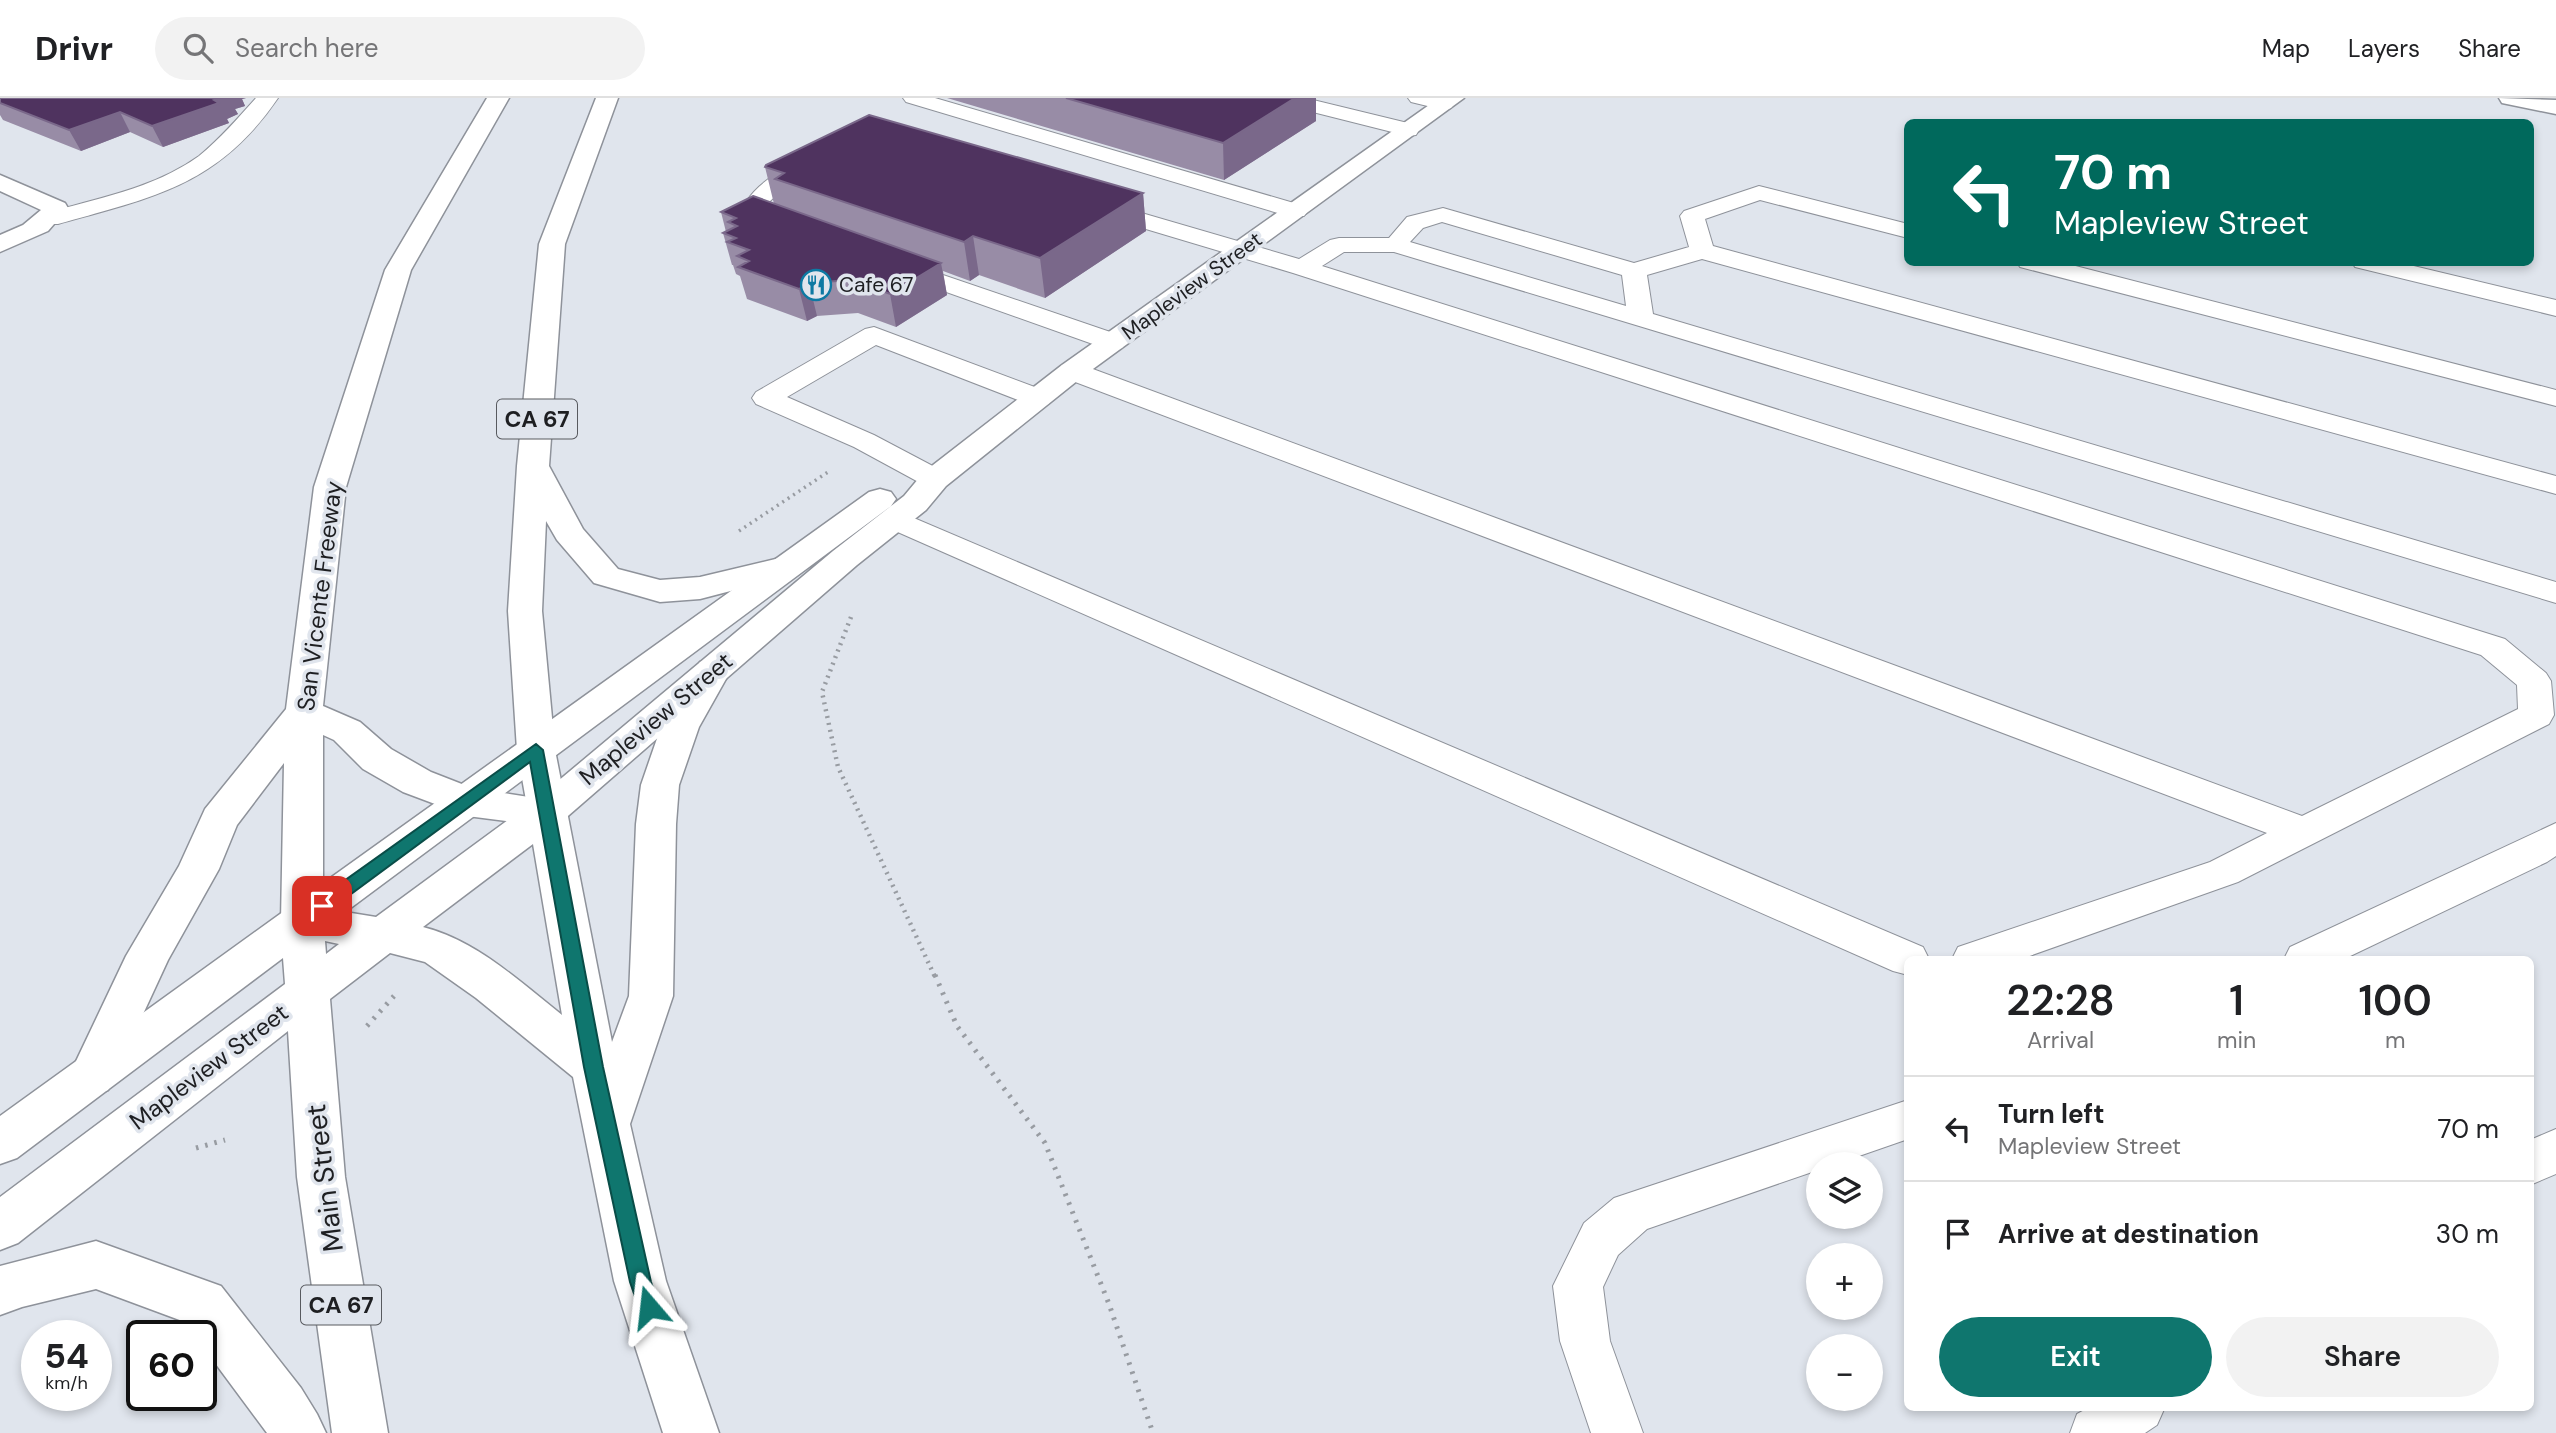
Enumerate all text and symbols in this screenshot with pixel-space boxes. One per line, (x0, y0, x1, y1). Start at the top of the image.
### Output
search box (155, 17, 645, 80)
text: Drivr (35, 27, 113, 70)
icon: search (179, 29, 217, 67)
text: Search here (235, 31, 378, 65)
text: Map (2262, 33, 2310, 64)
text: Layers (2348, 33, 2420, 64)
text: Share (2458, 33, 2521, 64)
text: 70 m (2054, 140, 2172, 204)
icon: left (1939, 147, 2030, 238)
text: Mapleview Street (2054, 202, 2309, 244)
street label: Mapleview Street (1116, 226, 1268, 346)
restaurant icon: Cafe 67 (799, 268, 833, 302)
place label: Cafe 67 (839, 271, 914, 299)
road number: CA 67 (497, 400, 577, 438)
street label: San Vicente Freeway (290, 479, 349, 713)
street label: Mapleview Street (573, 645, 739, 792)
pin (292, 876, 352, 936)
icon: arrive (303, 887, 341, 925)
text: 22:28 (2006, 973, 2115, 1028)
text: 1 (2229, 973, 2244, 1028)
text: 100 (2359, 973, 2432, 1028)
street label: Mapleview Street (123, 997, 294, 1136)
text: Arrival (2027, 1025, 2094, 1055)
text: min (2217, 1025, 2256, 1055)
text: m (2385, 1025, 2405, 1055)
text: Turn left (1998, 1097, 2105, 1131)
street label: Main Street (297, 1102, 352, 1254)
icon: left (1939, 1110, 1977, 1148)
text: 70 m (2438, 1112, 2499, 1146)
text: Mapleview Street (1998, 1131, 2181, 1161)
map controls (1806, 1152, 1883, 1411)
button: layers (1806, 1152, 1883, 1229)
icon: arrive (1939, 1215, 1977, 1253)
text: Arrive at destination (1998, 1217, 2259, 1251)
text: 30 m (2436, 1217, 2499, 1251)
button: + (1806, 1243, 1883, 1320)
position arrow (612, 1270, 686, 1344)
road number: CA 67 (301, 1286, 381, 1324)
button: Exit (1939, 1317, 2212, 1397)
button: Share (2226, 1317, 2499, 1397)
speed limit sign: 60 (126, 1320, 217, 1411)
text: 54 (44, 1333, 89, 1379)
button: − (1806, 1334, 1883, 1411)
text: km/h (45, 1371, 88, 1395)

